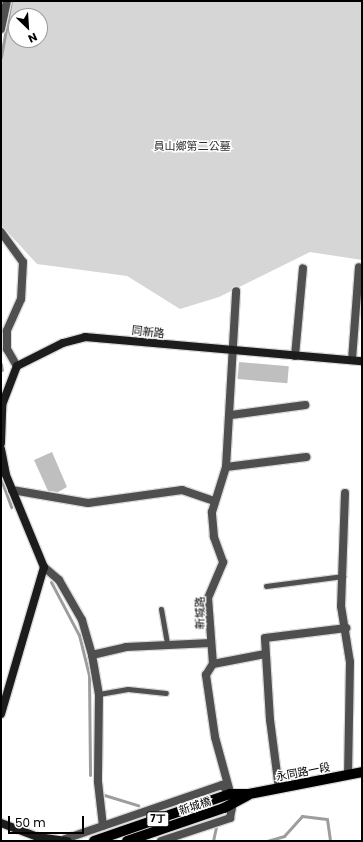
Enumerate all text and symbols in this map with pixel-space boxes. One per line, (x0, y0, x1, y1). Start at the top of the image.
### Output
north arrow (8, 8, 48, 48)
text: N (26, 29, 40, 47)
park label: 員山鄉第二公墓 (154, 139, 230, 153)
street label: 同新路 (131, 324, 165, 340)
street label: 新城路 (193, 597, 207, 629)
street label: 永同路一段 (275, 760, 331, 784)
street label: 新城橋 (177, 794, 213, 818)
scale bar (10, 808, 86, 834)
road number: 7丁 (146, 811, 170, 827)
text: 50 m (15, 814, 46, 831)

